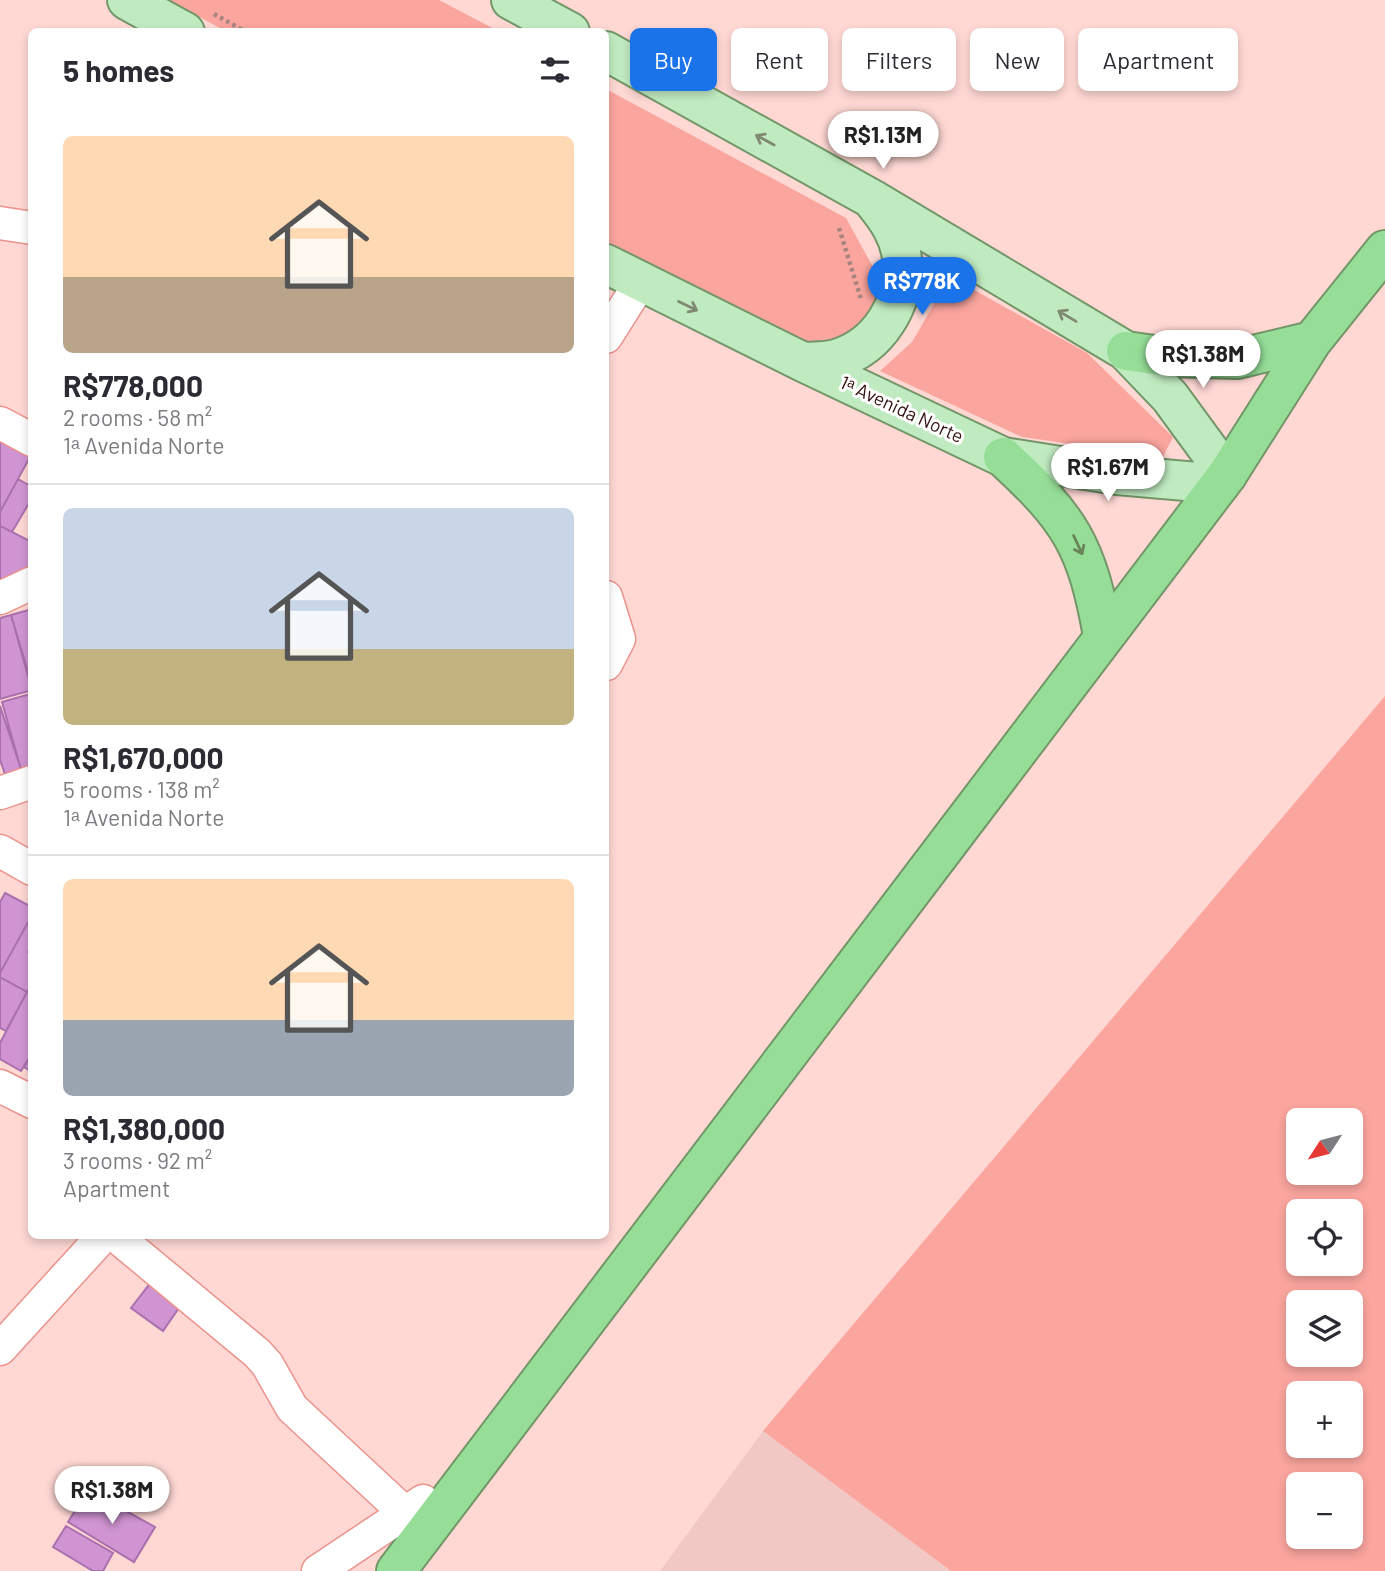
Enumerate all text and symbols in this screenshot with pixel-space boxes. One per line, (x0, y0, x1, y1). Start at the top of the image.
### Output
chip: Buy (630, 28, 717, 91)
chip: Rent (731, 28, 828, 91)
chip: Filters (842, 28, 956, 91)
chip: New (970, 28, 1064, 91)
chip: Apartment (1078, 28, 1238, 91)
icon: filters (536, 51, 574, 89)
text: 5 homes (63, 52, 174, 88)
pin: R$1.13M (818, 111, 948, 171)
text: R$1.13M (844, 120, 922, 148)
one-way arrow (755, 133, 775, 147)
icon: home (256, 181, 382, 307)
pin: R$778K (865, 258, 979, 317)
text: R$778K (884, 266, 960, 294)
one-way arrow (677, 300, 698, 314)
one-way arrow (1058, 308, 1078, 322)
pin: R$1.38M (1138, 330, 1268, 390)
text: R$1.38M (1162, 339, 1244, 367)
text: R$778,000 (63, 367, 203, 403)
street label: 1ᵃ Avenida Norte (837, 370, 968, 447)
text: 2 rooms · 58 m² (63, 403, 212, 431)
text: 1ᵃ Avenida Norte (63, 431, 225, 459)
pin: R$1.67M (1043, 444, 1173, 503)
text: R$1.67M (1067, 452, 1149, 480)
one-way arrow (1072, 534, 1086, 555)
icon: home (256, 553, 382, 679)
text: R$1,670,000 (63, 739, 224, 775)
text: 5 rooms · 138 m² (63, 775, 220, 803)
text: 1ᵃ Avenida Norte (63, 803, 225, 831)
icon: home (256, 925, 382, 1051)
north arrow (1286, 1108, 1363, 1185)
map controls (1286, 1108, 1363, 1549)
text: R$1,380,000 (63, 1110, 225, 1146)
text: 3 rooms · 92 m² (63, 1146, 212, 1174)
text: Apartment (63, 1174, 170, 1202)
button: locate (1286, 1199, 1363, 1276)
button: layers (1286, 1290, 1363, 1367)
button: + (1286, 1381, 1363, 1458)
pin: R$1.38M (47, 1466, 177, 1526)
button: − (1286, 1472, 1363, 1549)
text: R$1.38M (71, 1475, 153, 1503)

